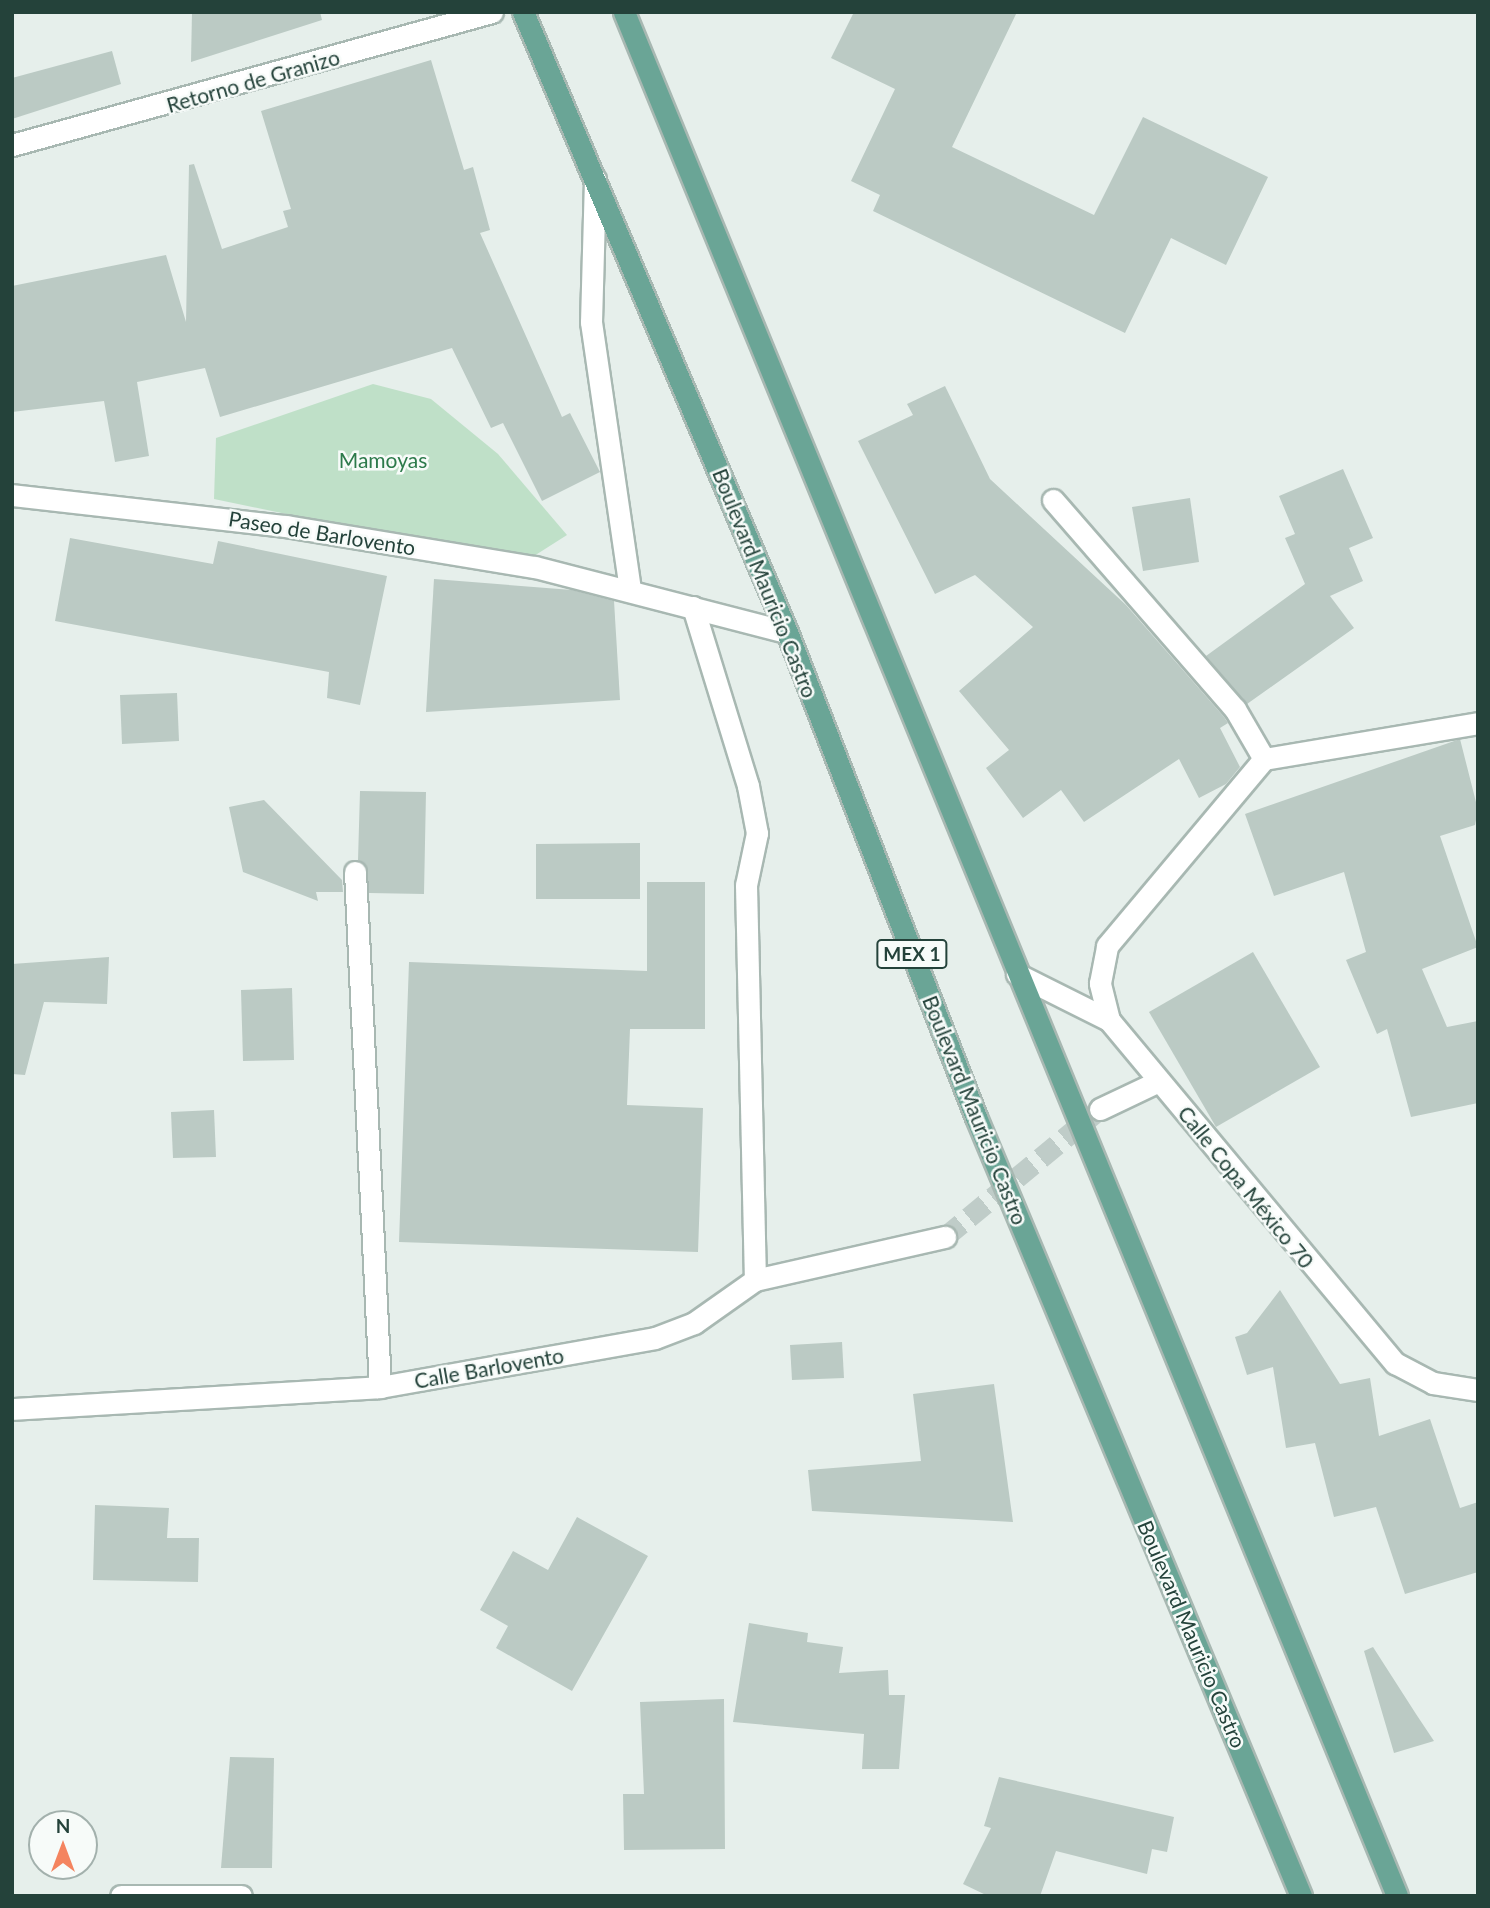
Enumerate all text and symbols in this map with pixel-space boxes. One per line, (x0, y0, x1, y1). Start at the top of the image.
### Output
street label: Retorno de Granizo (164, 44, 342, 118)
park label: Mamoyas (339, 447, 427, 473)
street label: Boulevard Mauricio Castro (707, 465, 823, 701)
street label: Paseo de Barlovento (227, 506, 417, 560)
road number: MEX 1 (875, 938, 949, 970)
street label: Boulevard Mauricio Castro (917, 992, 1033, 1228)
street label: Calle Copa México 70 (1173, 1101, 1319, 1273)
street label: Calle Barlovento (412, 1342, 566, 1394)
street label: Boulevard Mauricio Castro (1133, 1516, 1251, 1752)
north arrow (28, 1810, 98, 1880)
text: N (56, 1814, 70, 1837)

